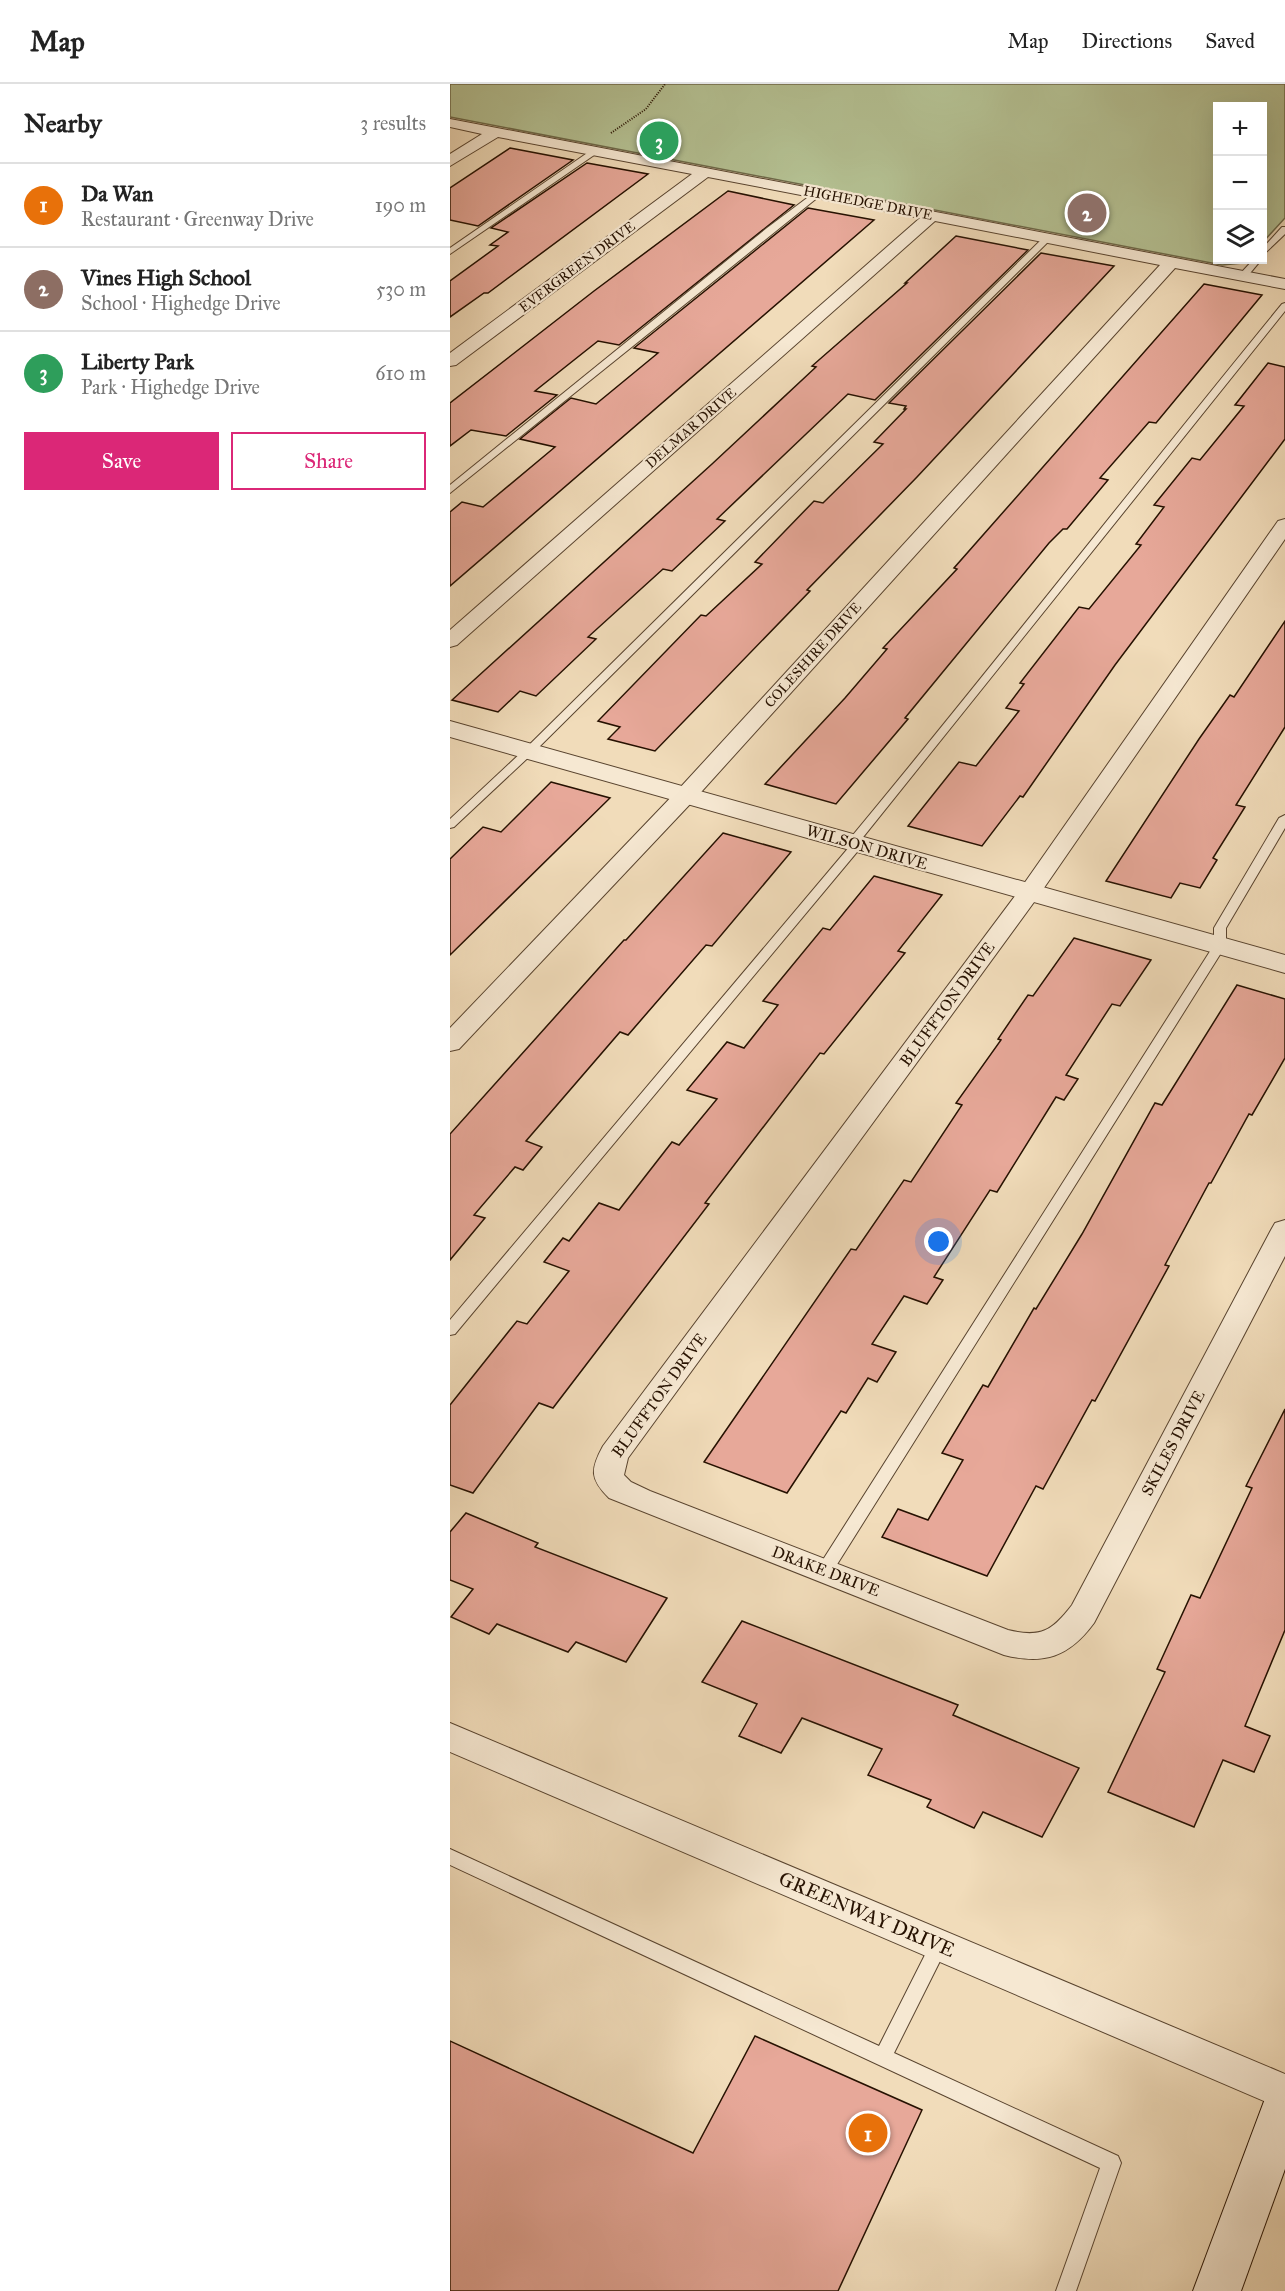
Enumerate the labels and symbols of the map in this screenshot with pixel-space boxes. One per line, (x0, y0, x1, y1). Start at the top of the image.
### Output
pin: 3 (640, 118, 678, 164)
street label: HIGHEDGE DRIVE (802, 182, 934, 224)
pin: 2 (1068, 190, 1106, 236)
street label: EVERGREEN DRIVE (516, 218, 638, 316)
street label: DELMAR DRIVE (642, 384, 740, 472)
street label: COLESHIRE DRIVE (761, 599, 865, 711)
street label: WILSON DRIVE (804, 821, 930, 873)
street label: BLUFFTON DRIVE (896, 938, 998, 1070)
your location (924, 1227, 953, 1256)
street label: BLUFFTON DRIVE (608, 1329, 710, 1461)
street label: SKILES DRIVE (1137, 1387, 1209, 1499)
street label: DRAKE DRIVE (769, 1542, 883, 1600)
street label: GREENWAY DRIVE (775, 1866, 959, 1962)
pin: 1 (848, 2110, 888, 2156)

